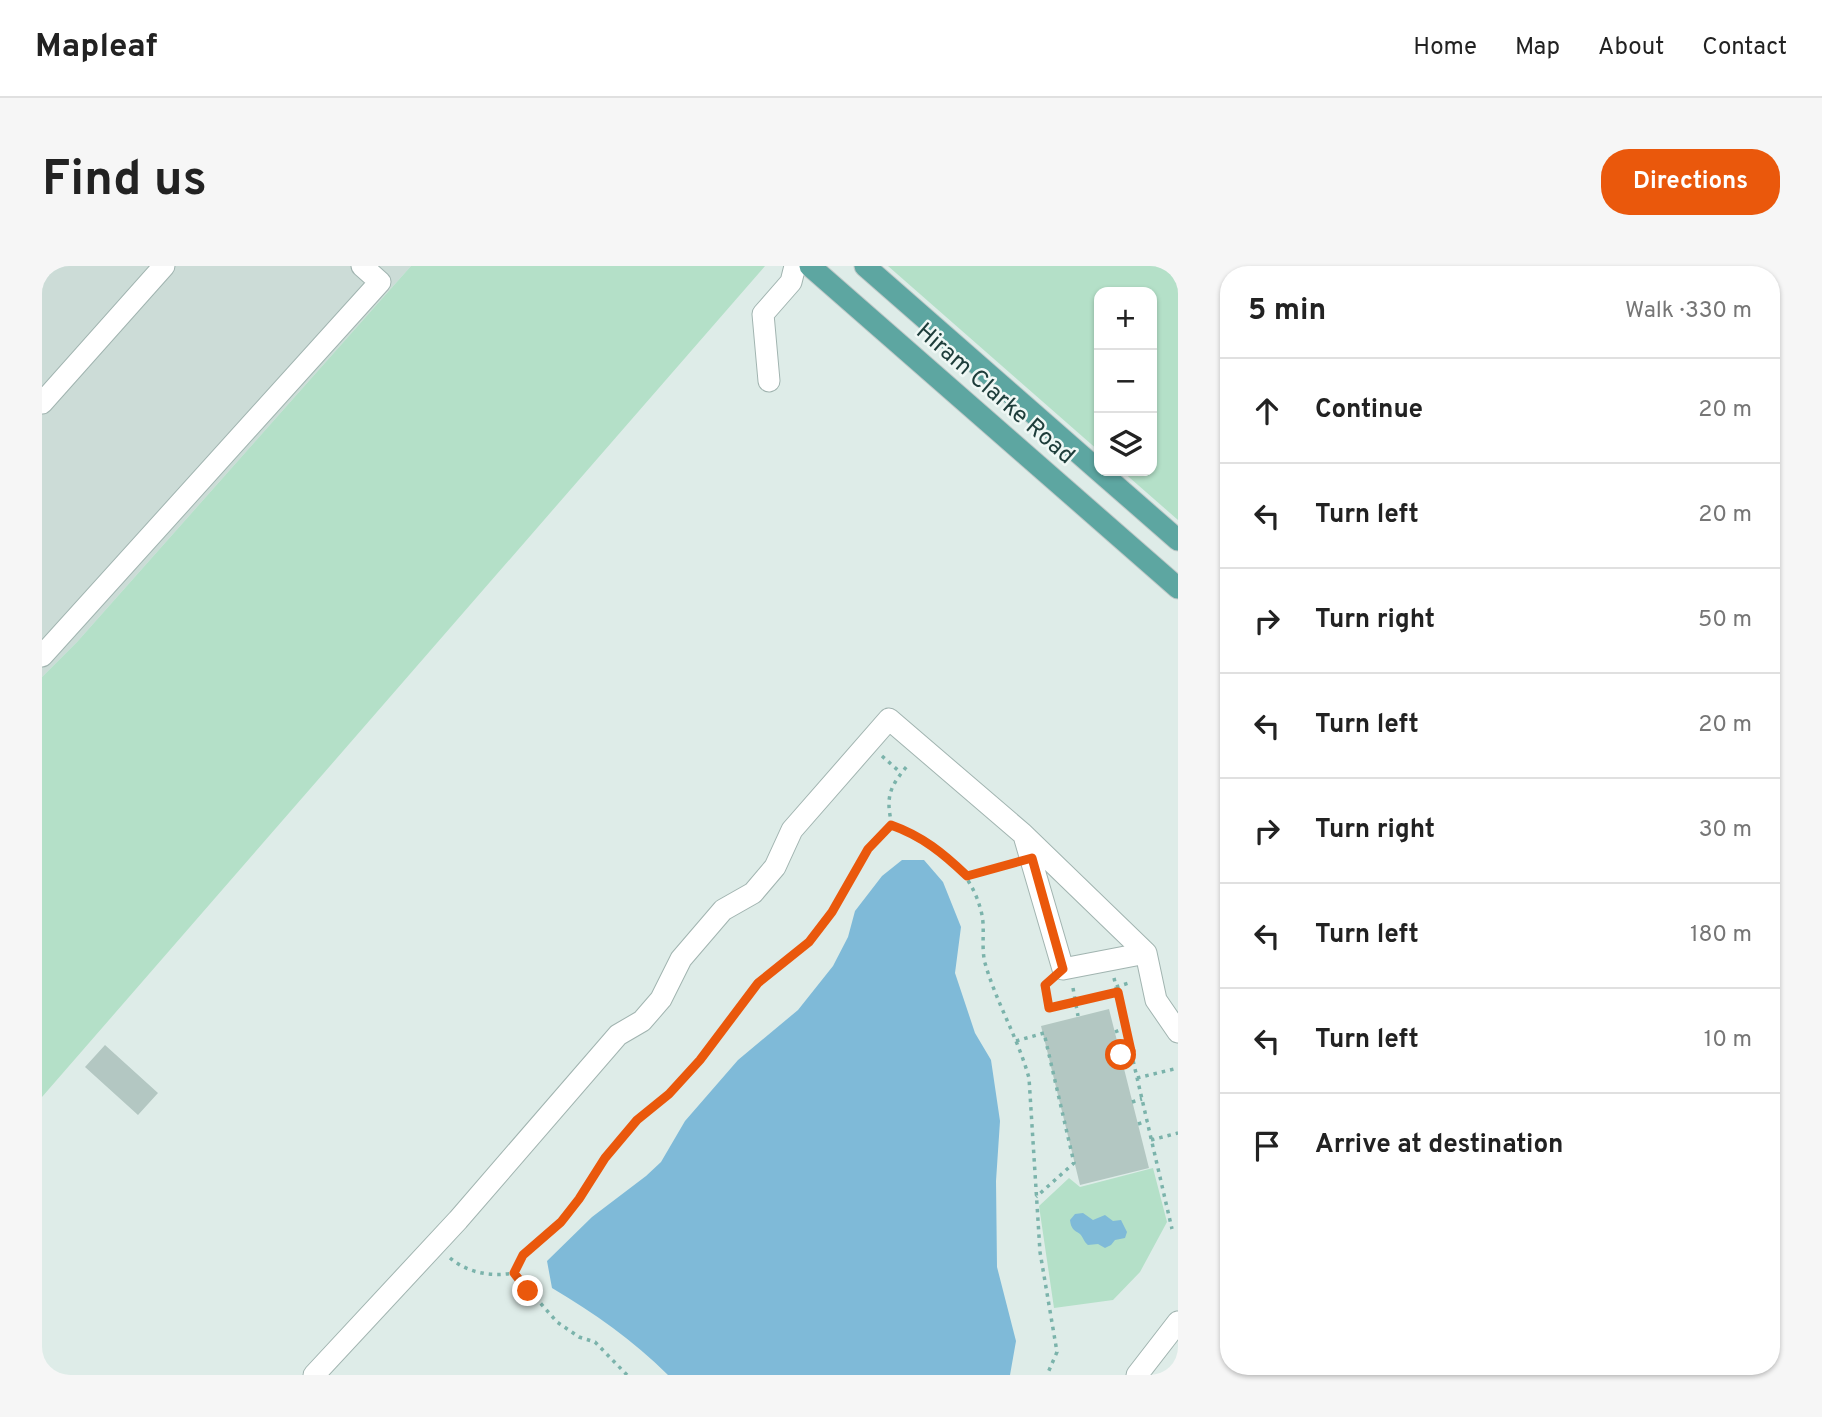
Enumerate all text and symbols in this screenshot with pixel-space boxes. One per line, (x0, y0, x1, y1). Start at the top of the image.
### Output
text: Mapleaf (35, 27, 158, 69)
text: Home (1413, 33, 1477, 63)
text: Map (1515, 33, 1560, 63)
text: About (1598, 33, 1664, 63)
text: Contact (1702, 33, 1787, 63)
button: Directions (1601, 149, 1780, 215)
text: Find us (42, 151, 207, 213)
map controls (1094, 287, 1157, 476)
button: + (1094, 287, 1157, 350)
text: 5 min (1248, 293, 1326, 330)
text: Walk · 330 m (1625, 297, 1752, 326)
street label: Hiram Clarke Road (909, 317, 1080, 472)
button: − (1094, 350, 1157, 413)
icon: ahead (1248, 392, 1286, 430)
text: Continue (1315, 394, 1423, 427)
text: 20 m (1698, 396, 1752, 425)
button: layers (1094, 413, 1157, 476)
icon: left (1248, 497, 1286, 535)
text: Turn left (1315, 499, 1419, 532)
text: 20 m (1698, 501, 1752, 530)
icon: right (1248, 602, 1286, 640)
text: Turn right (1315, 604, 1435, 637)
text: 50 m (1698, 606, 1752, 635)
icon: left (1248, 707, 1286, 745)
text: Turn left (1315, 709, 1419, 742)
text: 20 m (1698, 711, 1752, 740)
icon: right (1248, 812, 1286, 850)
text: Turn right (1315, 814, 1435, 847)
text: 30 m (1699, 816, 1752, 845)
icon: left (1248, 917, 1286, 955)
text: Turn left (1315, 919, 1419, 952)
text: 180 m (1690, 921, 1752, 950)
icon: left (1248, 1022, 1286, 1060)
text: Turn left (1315, 1024, 1419, 1057)
text: 10 m (1704, 1026, 1752, 1055)
route start (1105, 1039, 1136, 1070)
icon: arrive (1248, 1127, 1286, 1165)
text: Arrive at destination (1315, 1129, 1563, 1162)
route end (512, 1275, 543, 1306)

